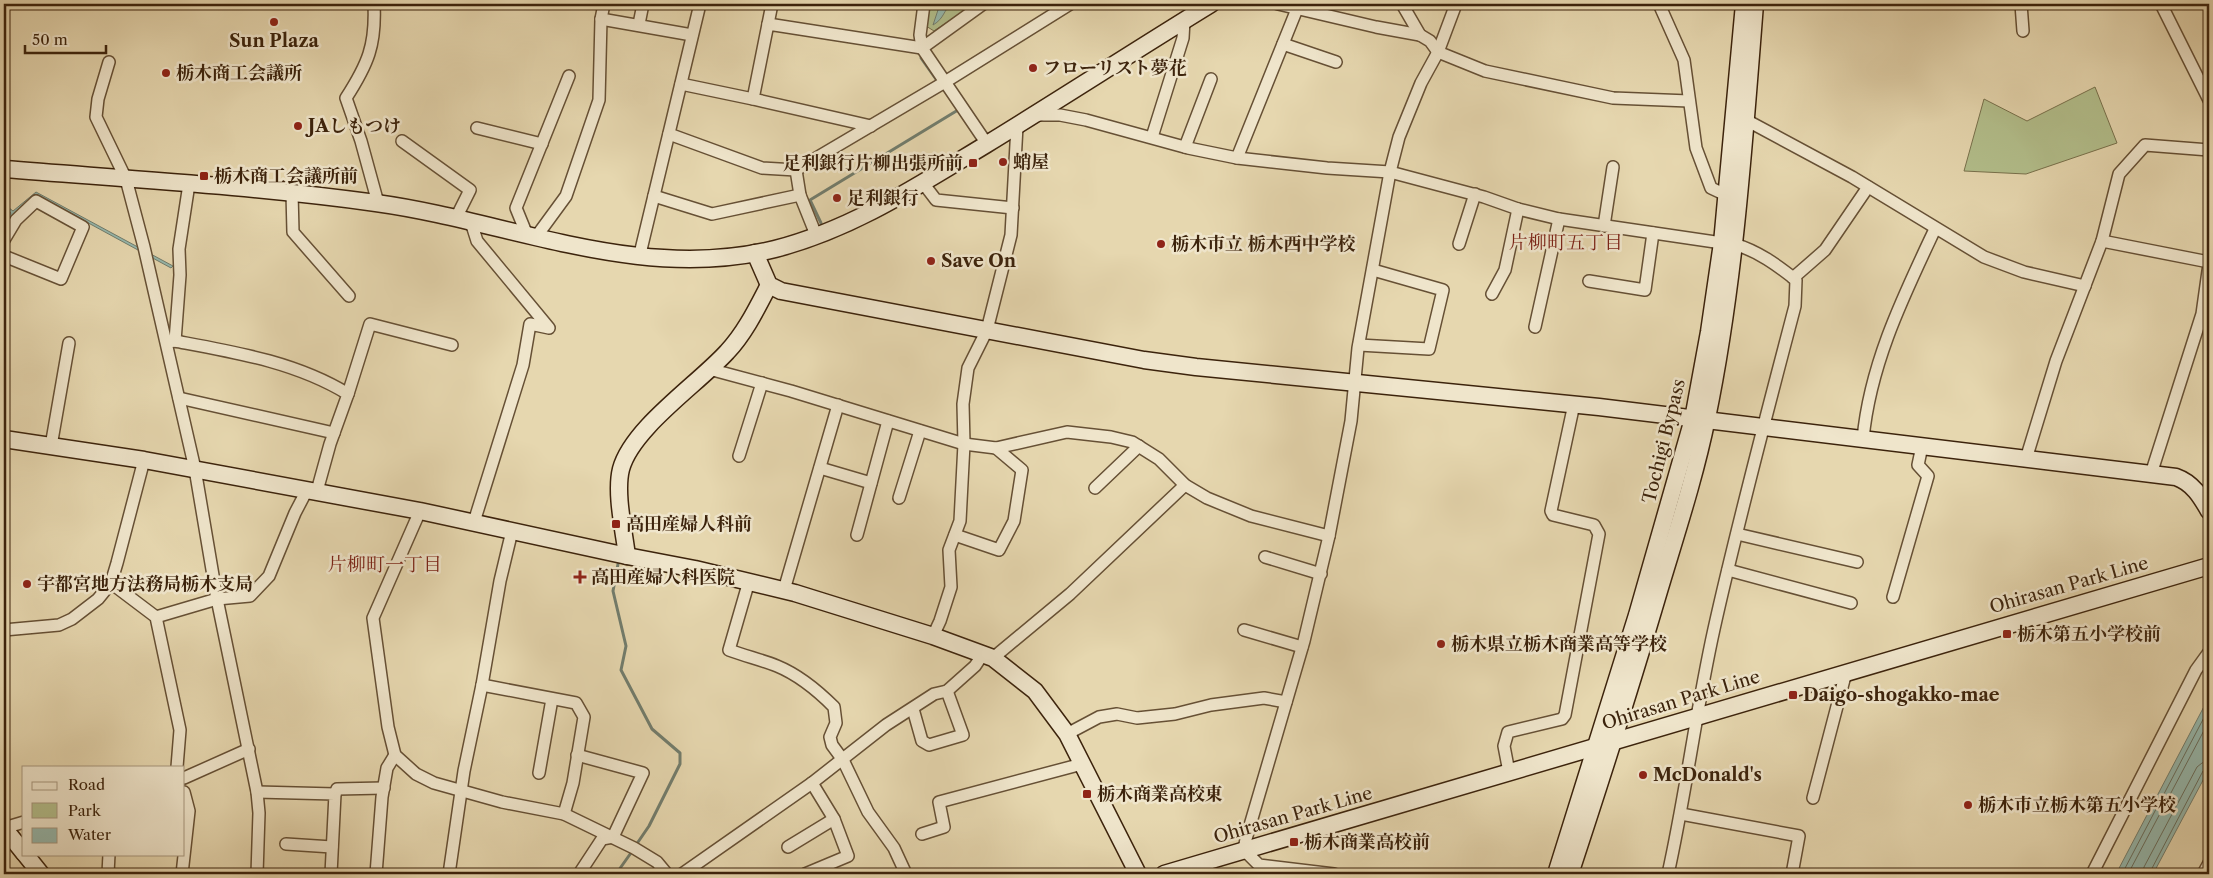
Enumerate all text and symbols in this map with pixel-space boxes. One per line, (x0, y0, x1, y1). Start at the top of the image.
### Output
marker: Sun Plaza (268, 16, 280, 28)
scale bar (25, 22, 106, 54)
text: 50 m (32, 30, 68, 49)
place label: Sun Plaza (229, 30, 320, 52)
place label: フローリスト夢花 (1043, 57, 1187, 79)
place label: 栃木商工会議所 (176, 62, 302, 84)
marker: フローリスト夢花 (1027, 62, 1039, 74)
marker: 栃木商工会議所 (160, 67, 172, 79)
place label: JAしもつけ (305, 115, 401, 137)
marker: JAしもつけ (292, 120, 304, 132)
place label: 蛸屋 (1013, 151, 1049, 173)
place label: 足利銀行片柳出張所前 (783, 152, 963, 174)
marker: 蛸屋 (997, 156, 1009, 168)
marker: 足利銀行片柳出張所前 (967, 157, 979, 169)
place label: 栃木商工会議所前 (214, 165, 358, 187)
marker: 栃木商工会議所前 (198, 170, 210, 182)
place label: 足利銀行 (847, 187, 919, 209)
marker: 足利銀行 (831, 192, 843, 204)
district label: 片柳町五丁目 (1509, 231, 1623, 254)
place label: 栃木市立 栃木西中学校 (1171, 233, 1356, 255)
marker: 栃木市立 栃木西中学校 (1155, 238, 1167, 250)
place label: Save On (941, 250, 1017, 272)
marker: Save On (925, 255, 937, 267)
street label: Tochigi Bypass (1638, 377, 1690, 505)
place label: 高田産婦人科前 (626, 513, 752, 535)
marker: 高田産婦人科前 (610, 518, 622, 530)
street label: Ohirasan Park Line (1987, 552, 2151, 618)
district label: 片柳町一丁目 (328, 553, 442, 576)
place label: 高田産婦人科医院 (591, 566, 735, 588)
marker: 高田産婦人科医院 (573, 570, 587, 584)
place label: 宇都宮地方法務局栃木支局 (37, 573, 253, 595)
marker: 宇都宮地方法務局栃木支局 (21, 578, 33, 590)
place label: 栃木第五小学校前 (2017, 623, 2161, 645)
marker: 栃木第五小学校前 (2001, 628, 2013, 640)
place label: 栃木県立栃木商業高等学校 (1451, 633, 1667, 655)
marker: 栃木県立栃木商業高等学校 (1435, 638, 1447, 650)
street label: Ohirasan Park Line (1599, 665, 1763, 735)
place label: Daigo-shogakko-mae (1803, 684, 2000, 706)
marker: Daigo-shogakko-mae (1787, 689, 1799, 701)
place label: McDonald's (1653, 764, 1762, 786)
legend (22, 766, 185, 856)
marker: McDonald's (1637, 769, 1649, 781)
text: Road (68, 775, 105, 794)
street label: Ohirasan Park Line (1211, 782, 1375, 848)
place label: 栃木商業高校東 (1097, 783, 1223, 805)
marker: 栃木商業高校東 (1081, 788, 1093, 800)
place label: 栃木市立栃木第五小学校 (1978, 794, 2176, 816)
marker: 栃木市立栃木第五小学校 (1962, 799, 1974, 811)
text: Park (68, 801, 102, 820)
text: Water (67, 825, 112, 844)
place label: 栃木商業高校前 (1304, 831, 1430, 853)
marker: 栃木商業高校前 (1288, 836, 1300, 848)

